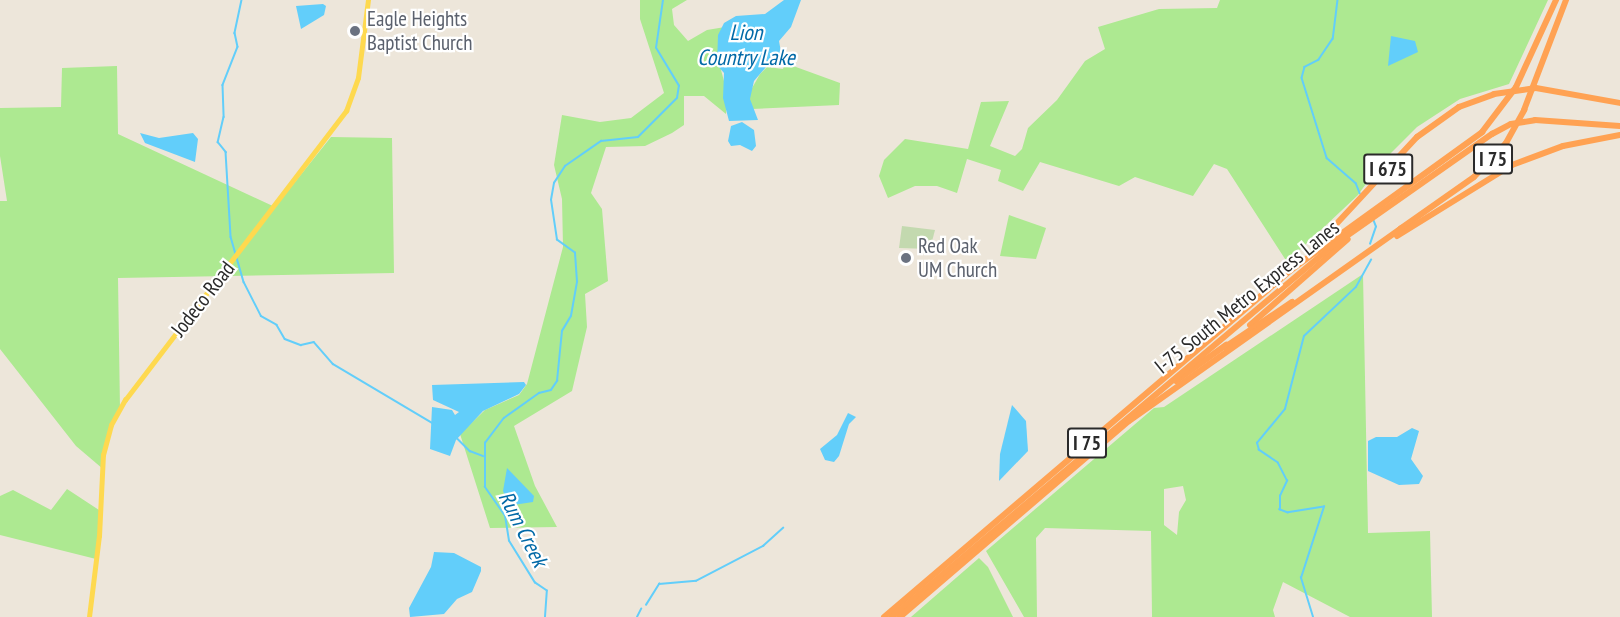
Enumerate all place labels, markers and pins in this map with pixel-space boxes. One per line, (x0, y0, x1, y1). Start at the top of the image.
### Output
place label: Eagle Heights Baptist Church (367, 6, 473, 56)
marker: Eagle Heights Baptist Church (348, 24, 362, 38)
place label: Red Oak UM Church (918, 233, 997, 283)
marker: Red Oak UM Church (899, 251, 913, 265)

